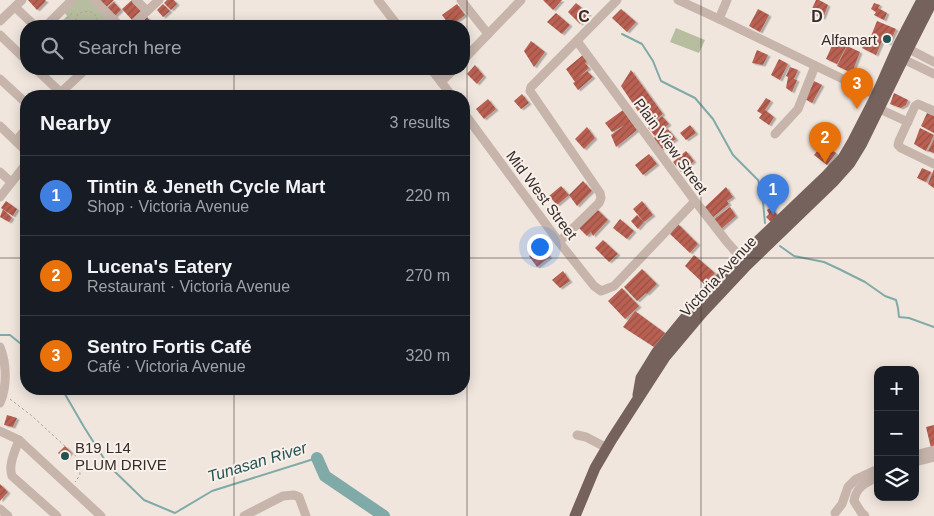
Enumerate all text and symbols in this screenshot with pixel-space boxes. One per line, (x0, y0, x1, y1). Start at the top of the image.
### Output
text: C (578, 8, 590, 25)
text: D (811, 8, 823, 25)
search box (20, 20, 470, 75)
place label: Alfamart (821, 31, 878, 48)
marker: Alfamart (881, 33, 893, 45)
icon: search (38, 34, 66, 62)
text: Search here (78, 37, 182, 58)
pin: 3 (841, 68, 873, 109)
street label: Plain View Street (631, 95, 712, 198)
text: Nearby (40, 111, 111, 134)
text: 3 results (390, 114, 450, 131)
pin: 2 (809, 122, 841, 163)
street label: Mid West Street (503, 147, 581, 243)
pin: 1 (757, 174, 789, 215)
text: Tintin & Jeneth Cycle Mart (87, 176, 325, 197)
text: 1 (52, 187, 60, 204)
text: 220 m (406, 187, 450, 204)
text: Shop · Victoria Avenue (87, 198, 249, 215)
street label: Victoria Avenue (676, 232, 760, 320)
your location (527, 234, 553, 260)
text: Lucena's Eatery (87, 256, 232, 277)
text: 2 (52, 267, 60, 284)
text: 270 m (406, 267, 450, 284)
text: Restaurant · Victoria Avenue (87, 278, 290, 295)
text: Sentro Fortis Café (87, 336, 252, 357)
text: 3 (52, 347, 60, 364)
text: 320 m (406, 347, 450, 364)
text: Café · Victoria Avenue (87, 358, 246, 375)
map controls (874, 366, 919, 501)
button: + (874, 366, 919, 411)
button: − (874, 411, 919, 456)
place label: B19 L14 PLUM DRIVE (75, 439, 167, 473)
water label: Tunasan River (205, 439, 309, 485)
marker: B19 L14 PLUM DRIVE (59, 450, 71, 462)
button: layers (874, 456, 919, 501)

